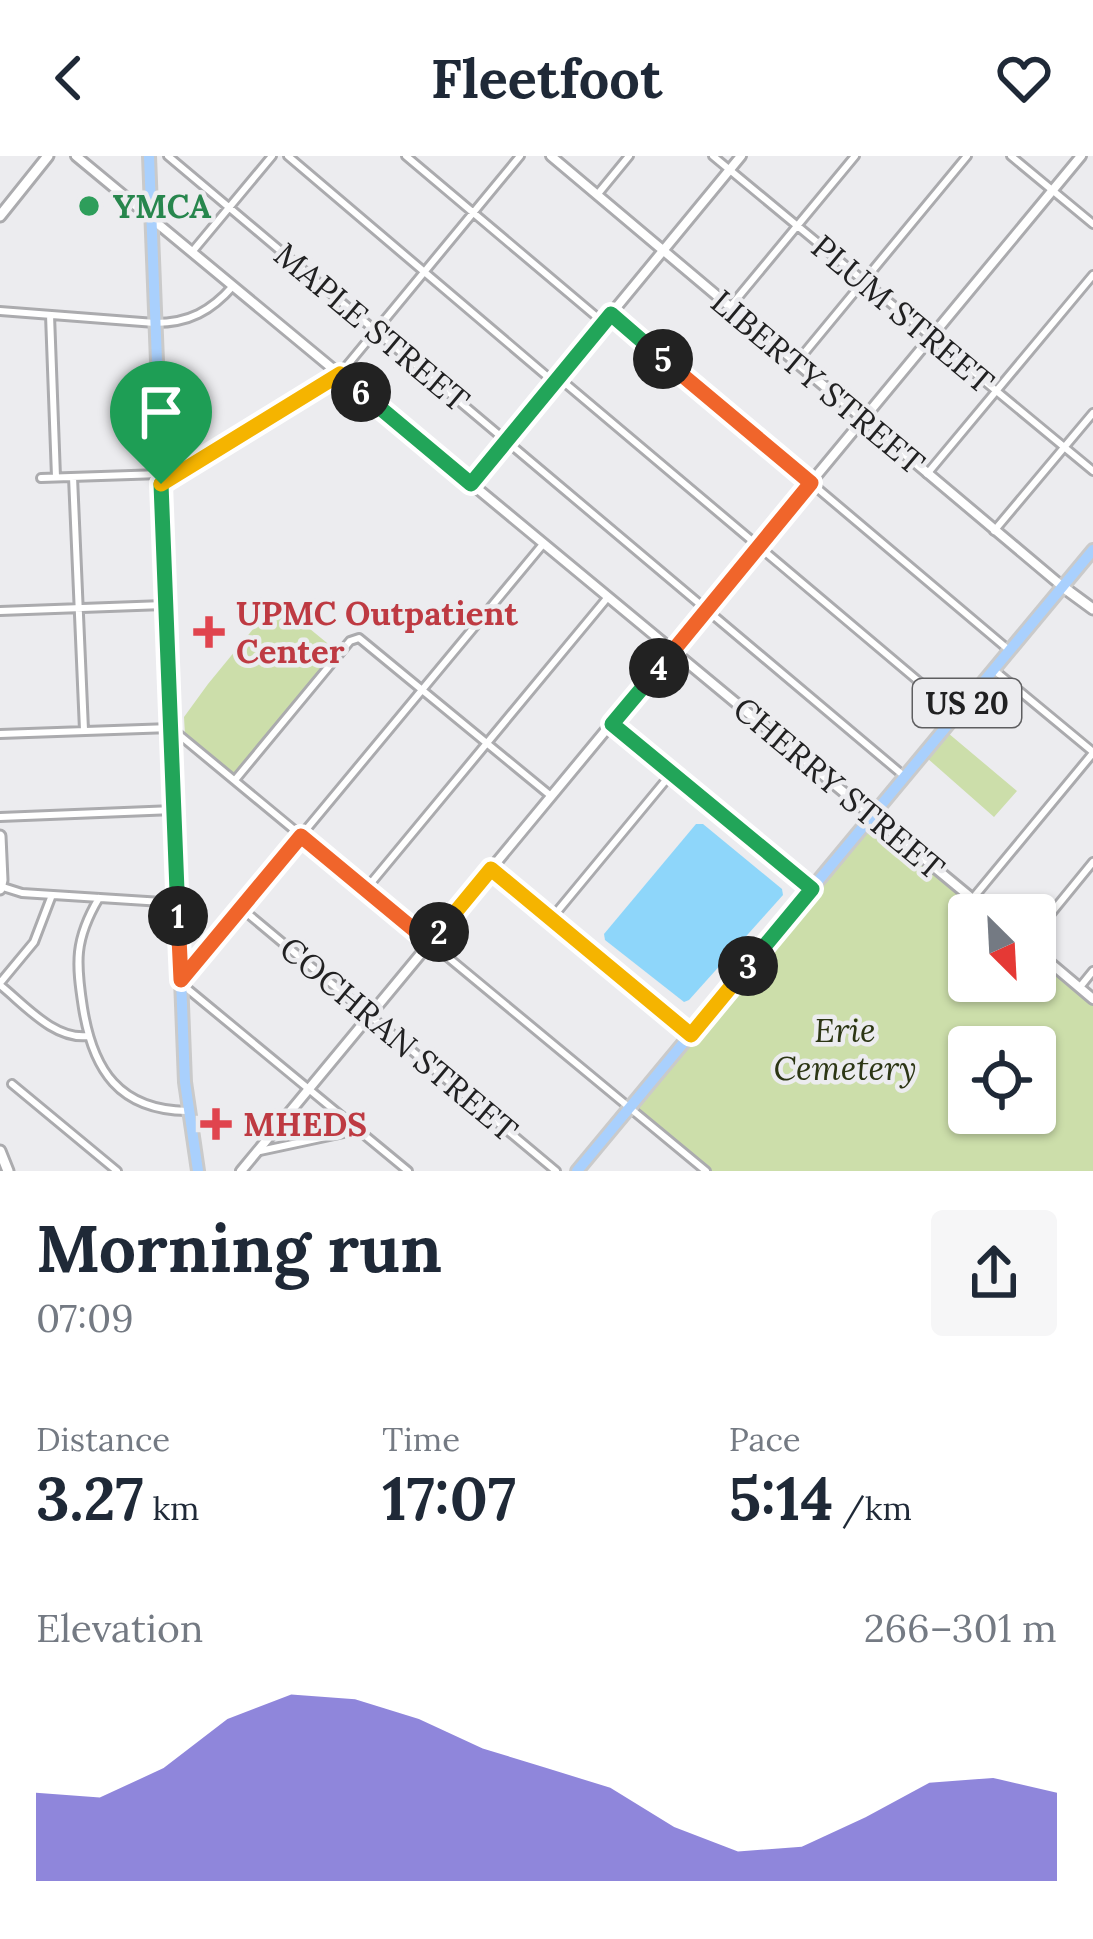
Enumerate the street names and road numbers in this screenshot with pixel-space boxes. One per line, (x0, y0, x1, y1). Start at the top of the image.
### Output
street label: PLUM STREET (803, 226, 1003, 402)
street label: MAPLE STREET (266, 233, 478, 421)
street label: LIBERTY STREET (703, 280, 933, 484)
road number: US 20 (913, 679, 1021, 727)
street label: CHERRY STREET (725, 687, 953, 889)
street label: COCHRAN STREET (271, 927, 527, 1151)

